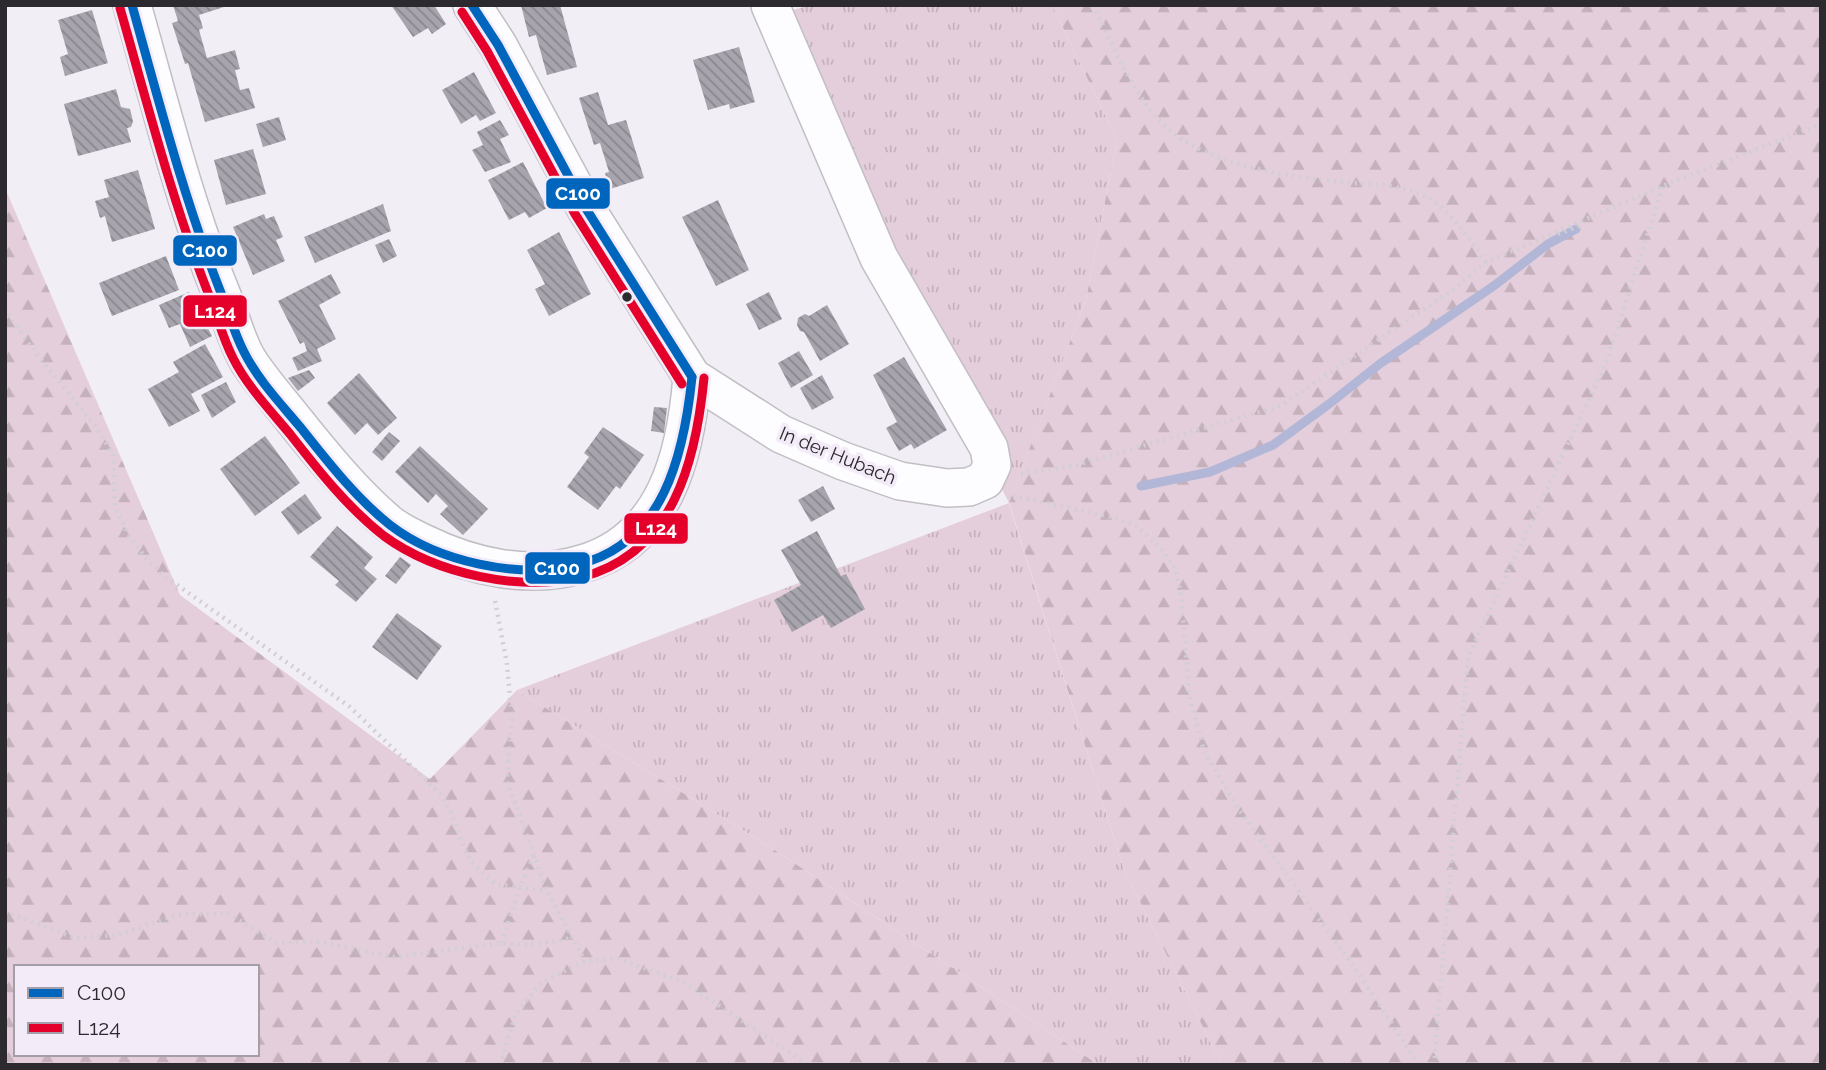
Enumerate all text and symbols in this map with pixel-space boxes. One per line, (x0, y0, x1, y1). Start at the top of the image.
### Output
line badge: C100 (545, 177, 611, 210)
text: C100 (555, 182, 601, 204)
line badge: C100 (172, 234, 238, 267)
text: C100 (182, 239, 228, 261)
unlabelled marker (620, 290, 634, 304)
line badge: L124 (182, 294, 248, 328)
text: L124 (194, 300, 236, 322)
street label: In der Hubach (777, 422, 899, 488)
line badge: L124 (623, 512, 689, 545)
text: L124 (635, 517, 677, 539)
line badge: C100 (524, 551, 591, 585)
text: C100 (534, 557, 580, 579)
legend (14, 965, 259, 1056)
text: C100 (77, 980, 126, 1005)
text: L124 (77, 1015, 121, 1040)

